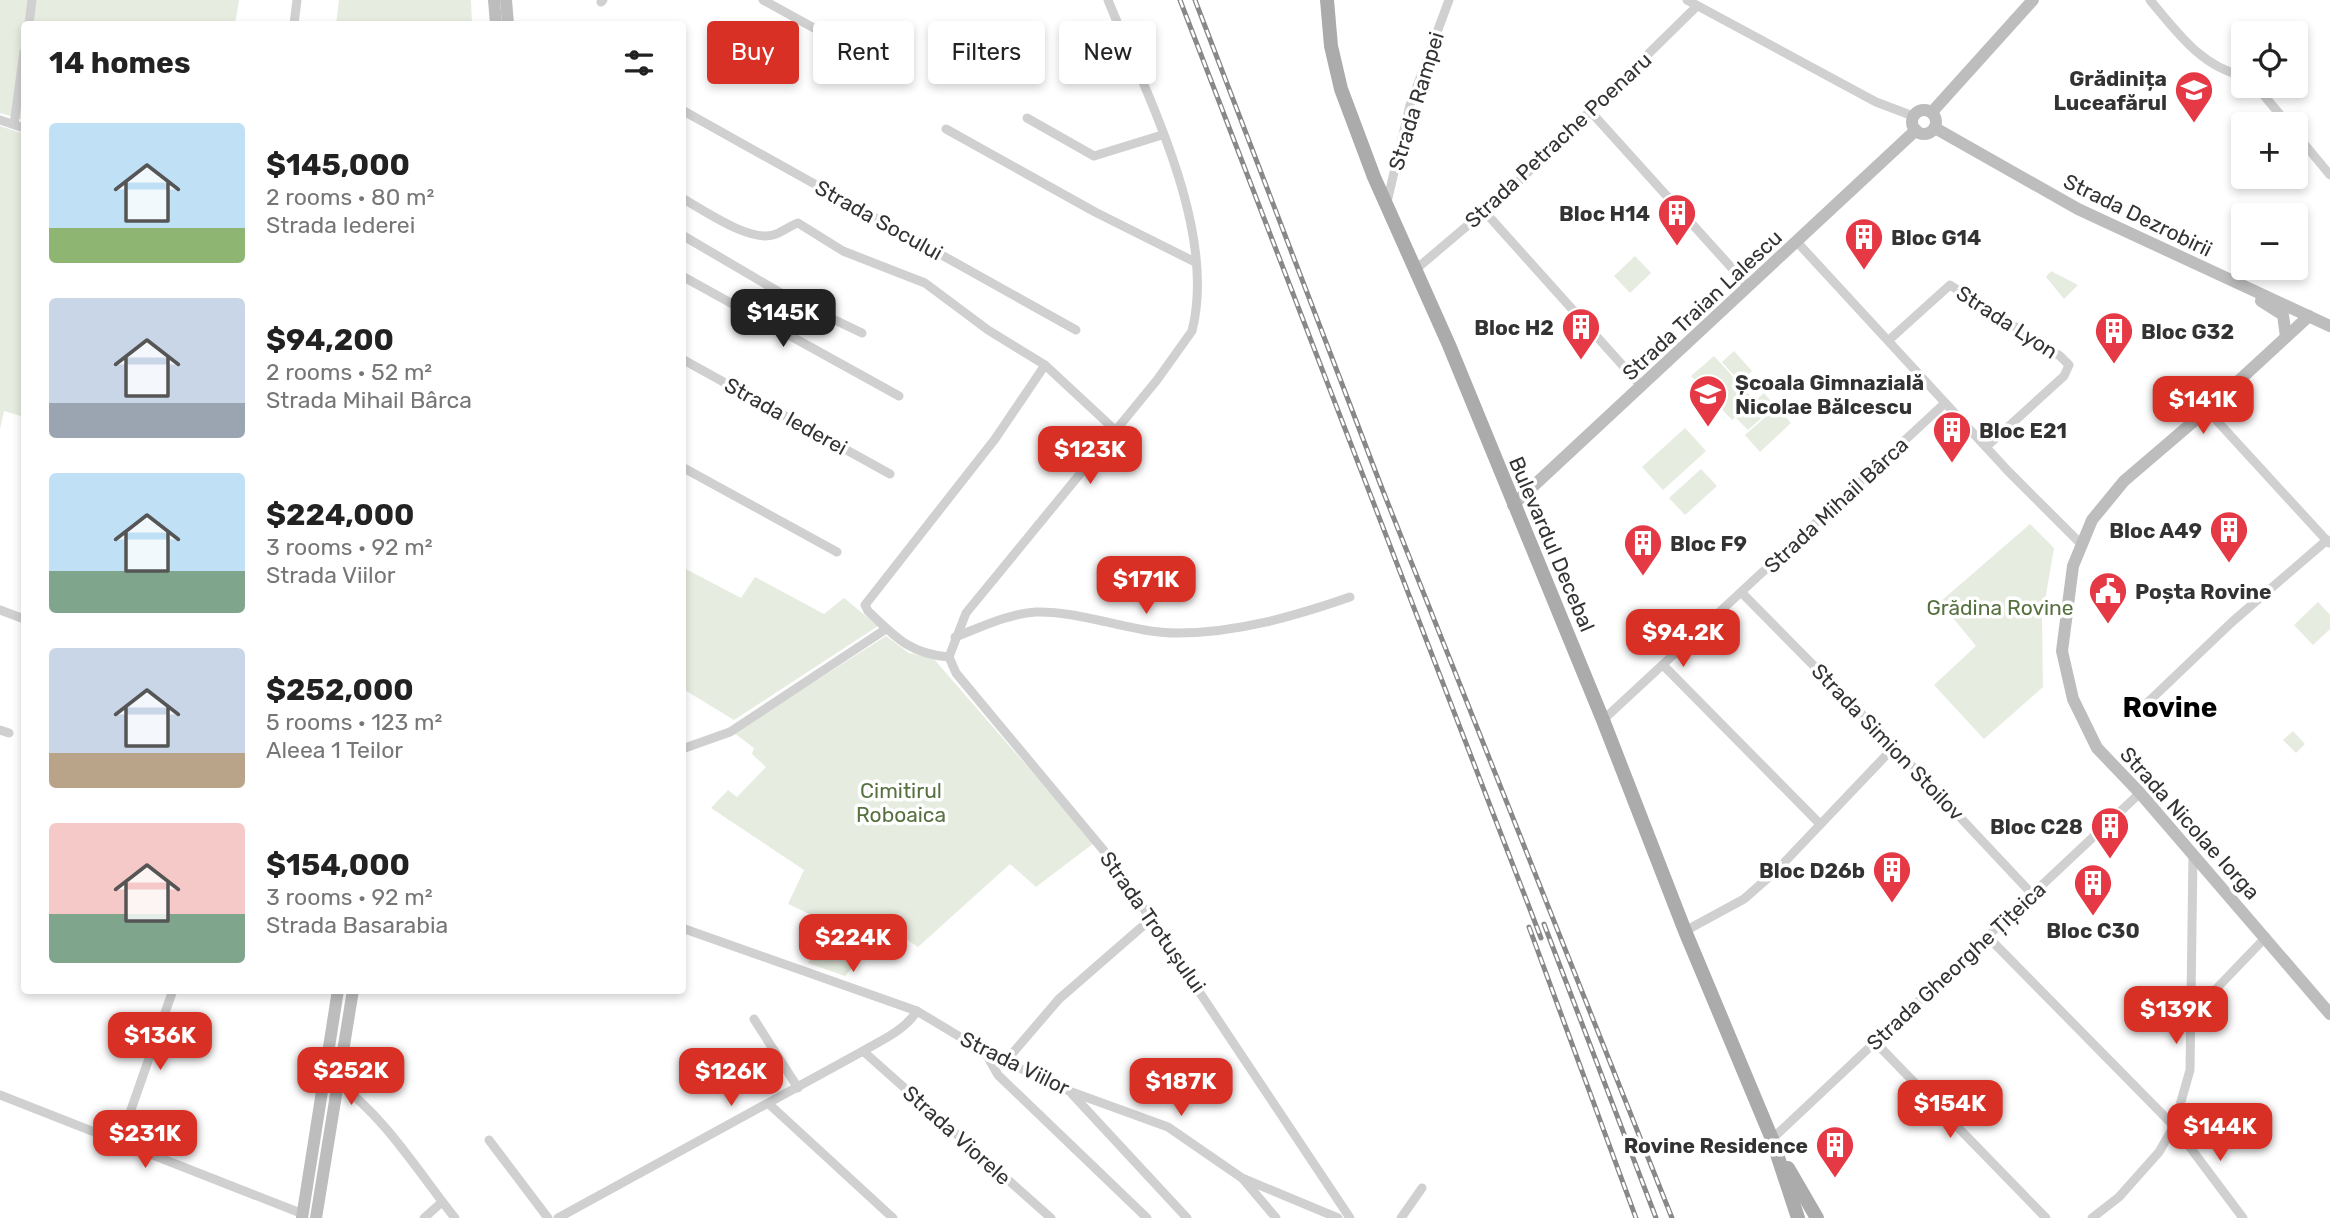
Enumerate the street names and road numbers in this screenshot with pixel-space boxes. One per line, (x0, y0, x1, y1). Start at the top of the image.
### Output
street label: Strada Rampei (1383, 29, 1449, 173)
street label: Strada Petrache Poenaru (1460, 47, 1656, 233)
street label: Strada Dezrobirii (2060, 168, 2216, 262)
street label: Strada Socului (811, 175, 947, 265)
street label: Strada Traian Lalescu (1617, 225, 1787, 385)
street label: Strada Lyon (1952, 280, 2062, 364)
street label: Strada Iederei (720, 372, 852, 460)
street label: Strada Mihail Bârca (1759, 432, 1913, 578)
street label: Bulevardul Decebal (1504, 453, 1600, 635)
street label: Strada Simion Stoilov (1807, 658, 1969, 826)
street label: Strada Nicolae Iorga (2115, 742, 2265, 904)
street label: Strada Trotușului (1095, 847, 1211, 997)
street label: Strada Gheorghe Țițeica (1861, 876, 2051, 1056)
street label: Strada Viilor (956, 1026, 1074, 1100)
street label: Strada Viorele (898, 1080, 1016, 1190)

